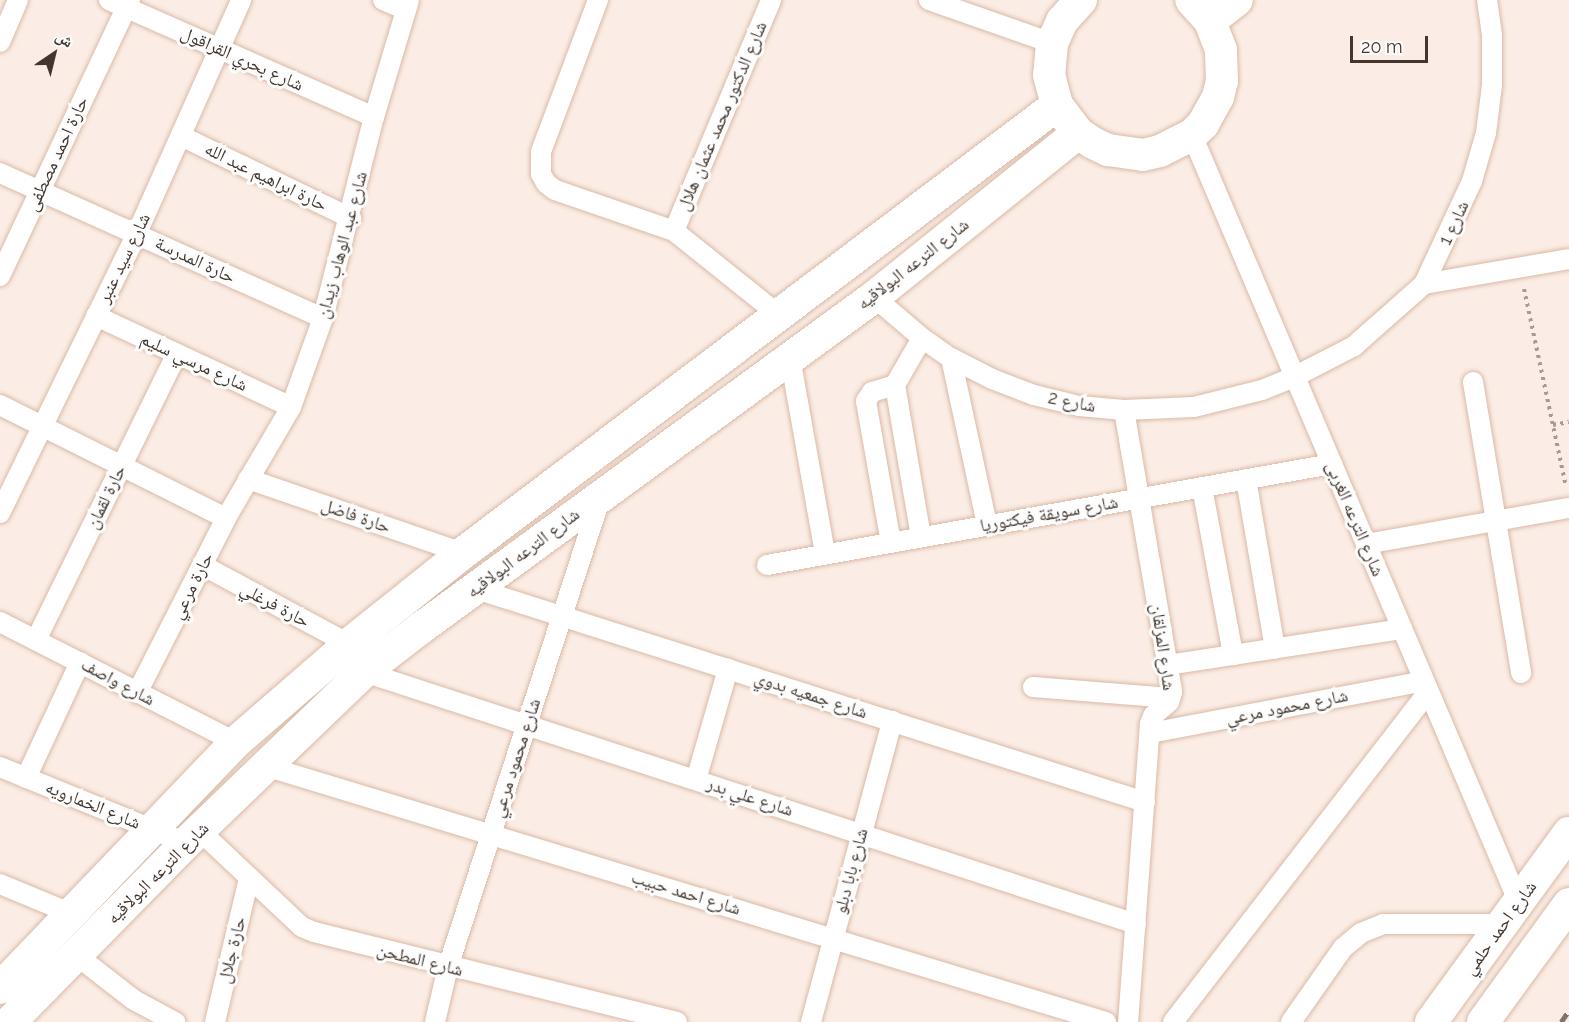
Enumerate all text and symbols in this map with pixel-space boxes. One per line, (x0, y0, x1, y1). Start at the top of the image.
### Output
street label: شارع الدكتور محمد عثمان هلال (672, 18, 772, 214)
street label: شارع بحري القراقول (177, 22, 307, 96)
north arrow (24, 24, 84, 84)
scale bar (1353, 24, 1431, 62)
text: ش (52, 26, 77, 51)
text: 20 m (1361, 36, 1403, 57)
street label: حارة احمد مصطفى (21, 93, 93, 215)
street label: حارة ابراهيم عبد الله (201, 138, 331, 216)
street label: شارع عبد الوهاب زيدان (312, 169, 372, 321)
street label: شارع 1 (1434, 197, 1474, 249)
street label: شارع سيد عنبر (93, 210, 155, 306)
street label: شارع الترعه البولاقيه (853, 214, 973, 314)
street label: حارة المدرسة (152, 232, 238, 288)
street label: شارع مرسي سليم (137, 328, 251, 396)
street label: شارع 2 (1046, 387, 1098, 417)
street label: شارع الترعه الغربى (1321, 458, 1389, 580)
street label: حارة لقمان (81, 462, 131, 532)
street label: شارع سويقة فيكتوريا (978, 491, 1120, 537)
street label: حارة فاضل (319, 494, 393, 538)
street label: شارع الترعه البولاقيه (462, 504, 584, 602)
street label: حارة مرعي (166, 549, 218, 623)
street label: حارة فرغلي (237, 578, 313, 632)
street label: شارع المزلقان (1146, 602, 1180, 692)
street label: شارع واصف (77, 654, 159, 710)
street label: شارع جمعيه بدوي (752, 667, 870, 723)
street label: شارع محمود مرعي (1224, 685, 1350, 729)
street label: شارع محمود مرعي (487, 696, 545, 820)
street label: شارع علي بدر (704, 773, 796, 821)
street label: شارع الخمارويه (42, 776, 144, 834)
street label: شارع الترعه البولاقيه (102, 817, 214, 929)
street label: شارع بابا دبلو (829, 826, 873, 916)
street label: شارع احمد حبيب (629, 866, 743, 920)
street label: شارع احمد حلمي (1459, 877, 1541, 979)
street label: حارة جلال (213, 914, 251, 986)
street label: شارع المطحن (375, 939, 465, 981)

